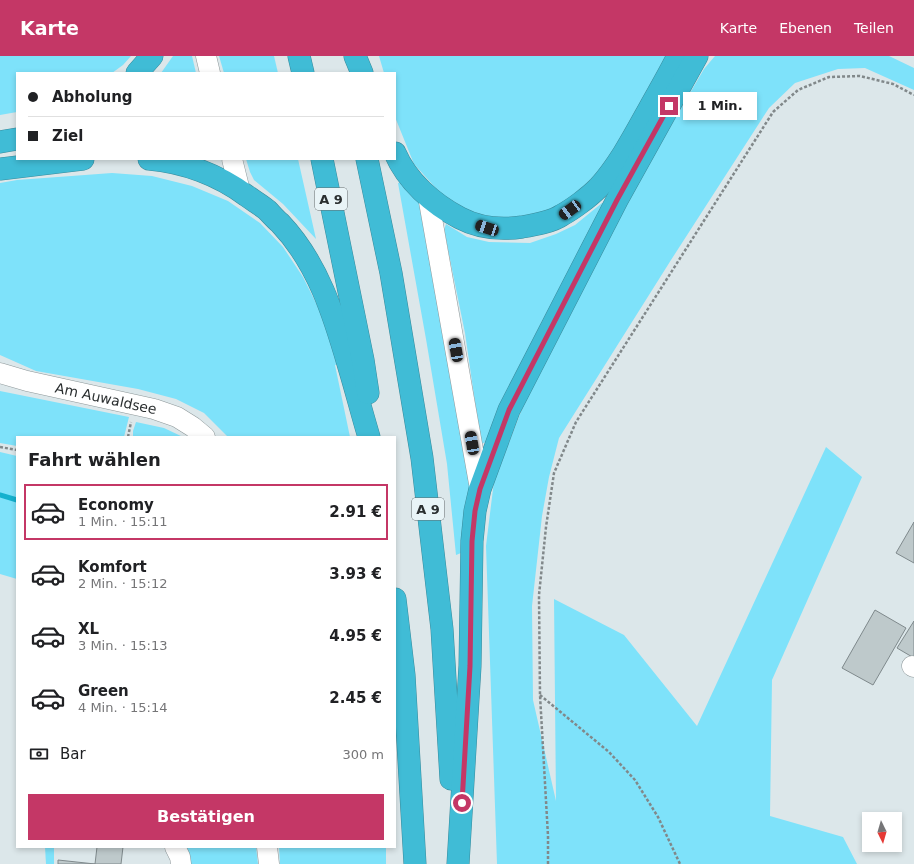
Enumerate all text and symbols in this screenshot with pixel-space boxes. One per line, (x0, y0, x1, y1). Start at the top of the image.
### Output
text: Karte (20, 17, 79, 39)
text: Karte (720, 20, 757, 36)
text: Ebenen (779, 20, 832, 36)
text: Teilen (854, 20, 894, 36)
text: Abholung (52, 88, 133, 106)
callout: 1 Min. (683, 92, 757, 120)
route end (660, 97, 678, 115)
text: 1 Min. (697, 98, 743, 113)
text: Ziel (52, 127, 83, 145)
road number: A 9 (315, 188, 347, 210)
car (557, 198, 583, 222)
car (474, 219, 500, 237)
car (448, 337, 464, 363)
street label: Am Auwaldsee (54, 379, 158, 417)
car (464, 430, 480, 456)
text: Fahrt wählen (28, 449, 161, 470)
icon: car (30, 494, 66, 530)
text: Economy (78, 496, 154, 514)
road number: A 9 (412, 498, 444, 520)
text: 2.91 € (329, 503, 382, 521)
text: 1 Min. · 15:11 (78, 514, 167, 529)
icon: car (30, 556, 66, 592)
text: Komfort (78, 558, 147, 576)
text: 3.93 € (329, 565, 382, 583)
text: 2 Min. · 15:12 (78, 576, 167, 591)
icon: car (30, 618, 66, 654)
text: XL (78, 620, 99, 638)
text: 4.95 € (329, 627, 382, 645)
text: 3 Min. · 15:13 (78, 638, 167, 653)
icon: car (30, 680, 66, 716)
text: Green (78, 682, 129, 700)
text: 2.45 € (329, 689, 382, 707)
text: 4 Min. · 15:14 (78, 700, 167, 715)
icon: cash (28, 743, 50, 765)
text: Bar (60, 745, 86, 763)
text: 300 m (342, 747, 384, 762)
button: Bestätigen (28, 794, 384, 840)
route start (453, 794, 471, 812)
north arrow (862, 812, 902, 852)
map controls (862, 812, 902, 852)

